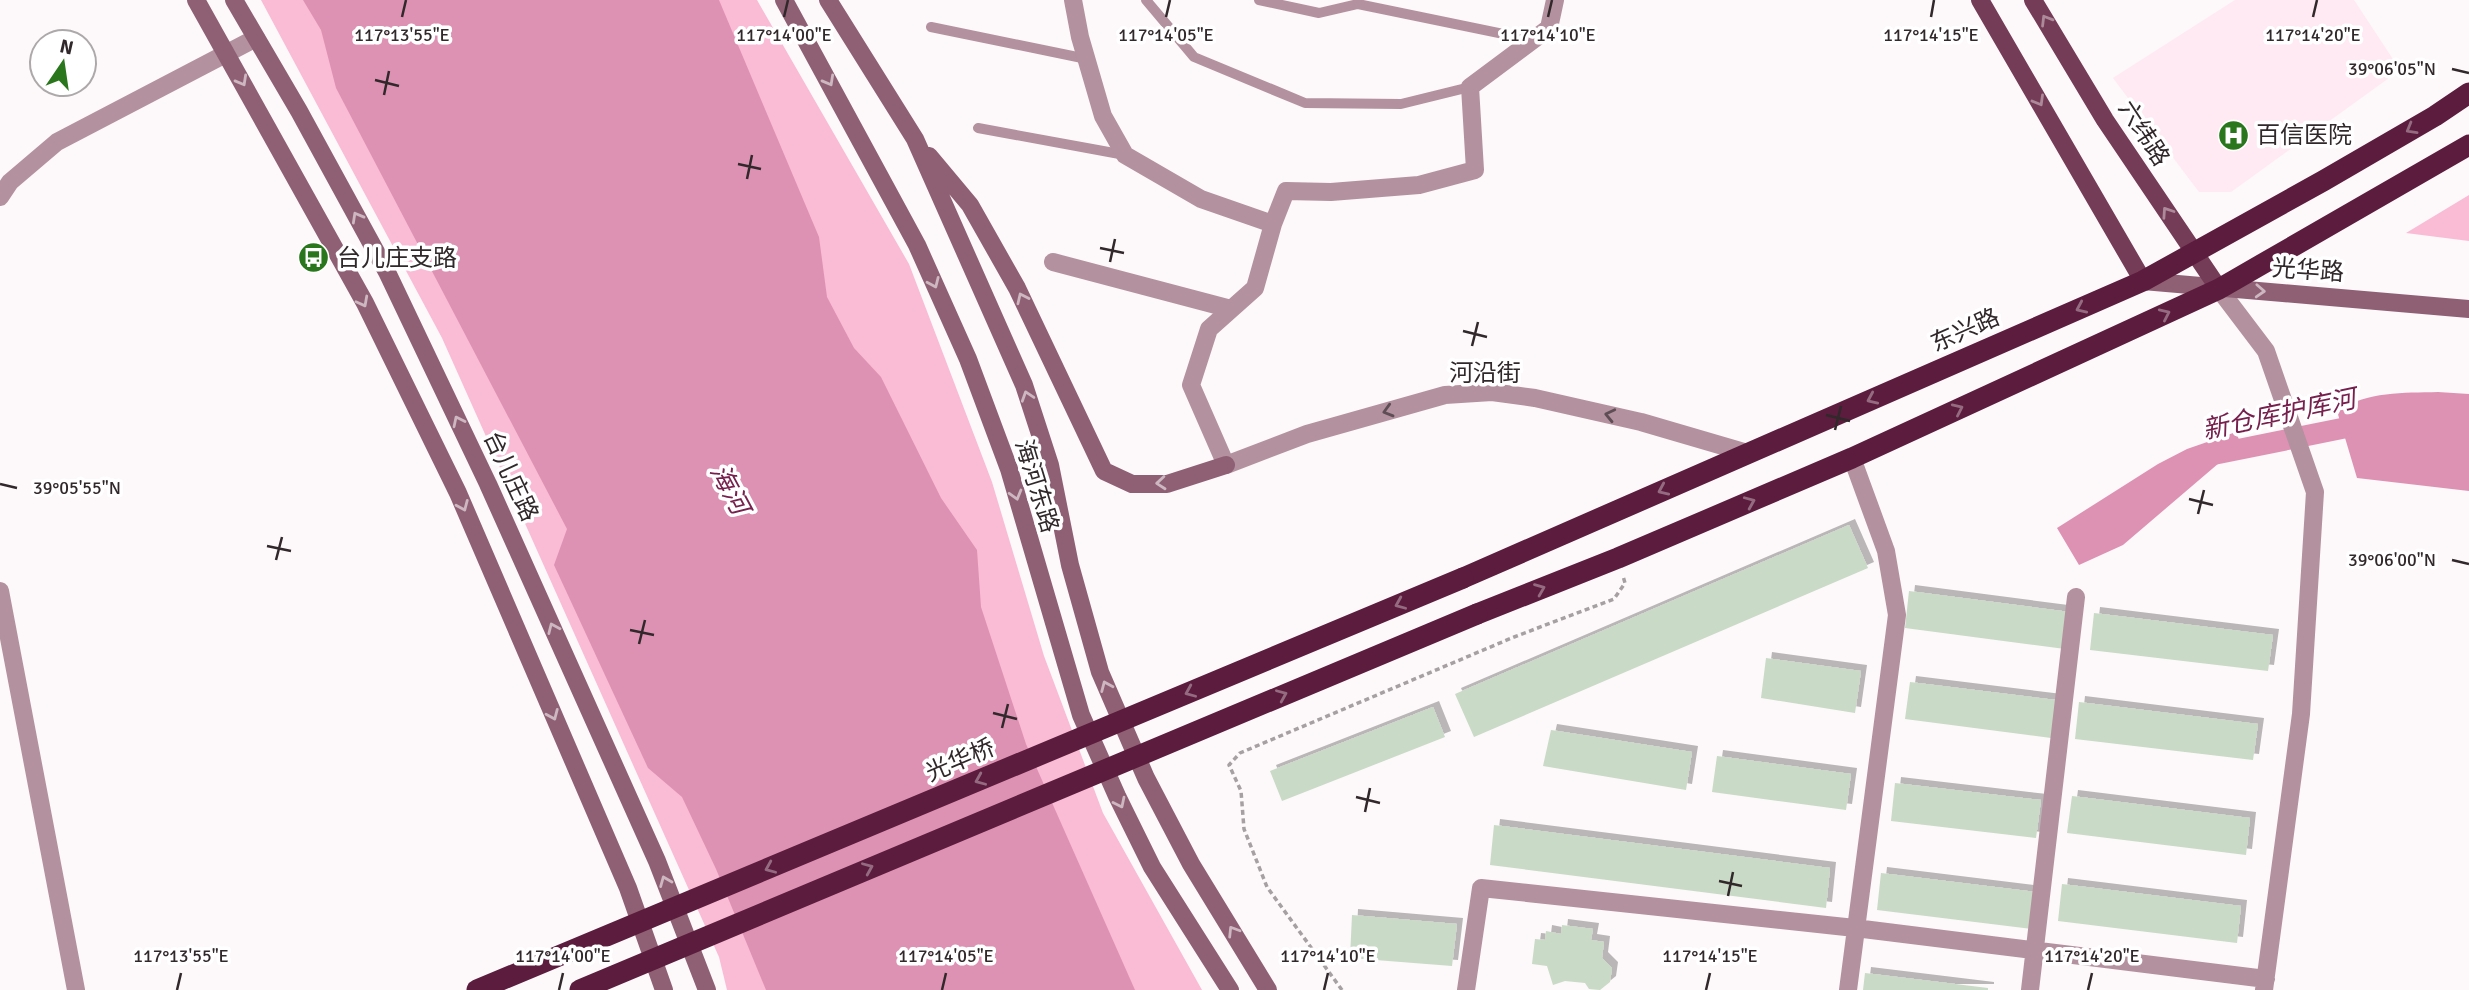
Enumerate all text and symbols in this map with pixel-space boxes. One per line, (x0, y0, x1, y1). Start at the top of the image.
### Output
one-way arrow (2041, 15, 2054, 28)
text: 117°13'55"E (354, 24, 450, 46)
text: 117°14'00"E (736, 24, 832, 46)
text: 117°14'05"E (1118, 24, 1214, 46)
text: 117°14'10"E (1500, 24, 1596, 46)
text: 117°14'15"E (1883, 24, 1979, 46)
text: 117°14'20"E (2265, 24, 2361, 46)
north arrow (28, 28, 98, 98)
text: N (57, 34, 76, 61)
text: 39°06'05"N (2348, 58, 2436, 80)
one-way arrow (234, 73, 247, 86)
one-way arrow (821, 74, 834, 87)
one-way arrow (2031, 94, 2044, 107)
street label: 六纬路 (2112, 95, 2176, 171)
hospital icon: 百信医院 (2216, 118, 2250, 152)
place label: 百信医院 (2256, 120, 2352, 150)
one-way arrow (2406, 121, 2419, 134)
one-way arrow (2163, 207, 2175, 220)
one-way arrow (352, 212, 365, 224)
bus stop icon: 台儿庄支路 (297, 241, 331, 275)
place label: 台儿庄支路 (337, 243, 457, 273)
street label: 光华路 (2271, 253, 2345, 287)
one-way arrow (926, 276, 940, 288)
one-way arrow (2255, 284, 2266, 299)
one-way arrow (1016, 293, 1030, 305)
one-way arrow (355, 294, 369, 307)
one-way arrow (2075, 300, 2088, 314)
street label: 东兴路 (1926, 302, 2004, 358)
one-way arrow (2158, 308, 2170, 322)
street label: 河沿街 (1449, 358, 1521, 388)
water label: 新仓库护库河 (2200, 382, 2364, 447)
one-way arrow (1021, 391, 1036, 403)
one-way arrow (1867, 391, 1879, 405)
one-way arrow (1382, 403, 1394, 417)
one-way arrow (1951, 403, 1963, 417)
one-way arrow (1605, 409, 1617, 424)
one-way arrow (453, 416, 467, 428)
street label: 台儿庄路 (477, 426, 545, 526)
street label: 海河东路 (1009, 436, 1065, 536)
water label: 海河 (703, 459, 758, 524)
one-way arrow (1155, 475, 1166, 490)
text: 39°05'55"N (33, 477, 121, 499)
one-way arrow (1658, 482, 1671, 496)
one-way arrow (1008, 489, 1022, 501)
one-way arrow (1744, 496, 1756, 510)
one-way arrow (455, 499, 469, 511)
text: 39°06'00"N (2348, 549, 2436, 571)
one-way arrow (1533, 583, 1546, 597)
one-way arrow (1394, 596, 1407, 610)
one-way arrow (547, 623, 561, 635)
one-way arrow (1100, 681, 1114, 694)
one-way arrow (1185, 684, 1197, 698)
one-way arrow (1275, 690, 1287, 704)
one-way arrow (545, 708, 559, 720)
street label: 光华桥 (921, 732, 999, 788)
one-way arrow (975, 772, 987, 786)
one-way arrow (1112, 796, 1126, 808)
one-way arrow (765, 860, 778, 874)
one-way arrow (861, 862, 873, 876)
one-way arrow (659, 875, 673, 887)
one-way arrow (1229, 926, 1242, 939)
text: 117°13'55"E (133, 945, 229, 967)
text: 117°14'00"E (515, 945, 611, 967)
text: 117°14'05"E (898, 945, 994, 967)
text: 117°14'10"E (1280, 945, 1376, 967)
text: 117°14'15"E (1662, 945, 1758, 967)
text: 117°14'20"E (2044, 945, 2140, 967)

